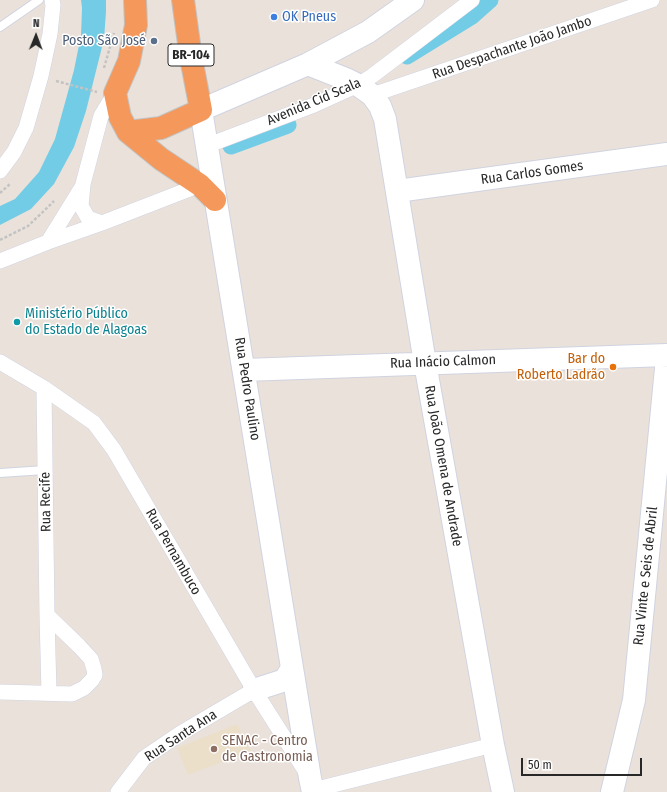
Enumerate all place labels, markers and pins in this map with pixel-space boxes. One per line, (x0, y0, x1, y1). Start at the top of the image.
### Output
place label: OK Pneus (282, 9, 336, 25)
marker: OK Pneus (269, 12, 279, 22)
place label: Posto São José (62, 33, 146, 49)
marker: Posto São José (149, 36, 159, 46)
place label: Ministério Público do Estado de Alagoas (25, 306, 147, 338)
marker: Ministério Público do Estado de Alagoas (12, 317, 22, 327)
place label: Bar do Roberto Ladrão (517, 351, 605, 384)
marker: Bar do Roberto Ladrão (608, 362, 618, 372)
place label: SENAC - Centro de Gastronomia (222, 733, 313, 766)
marker: SENAC - Centro de Gastronomia (209, 744, 219, 754)

